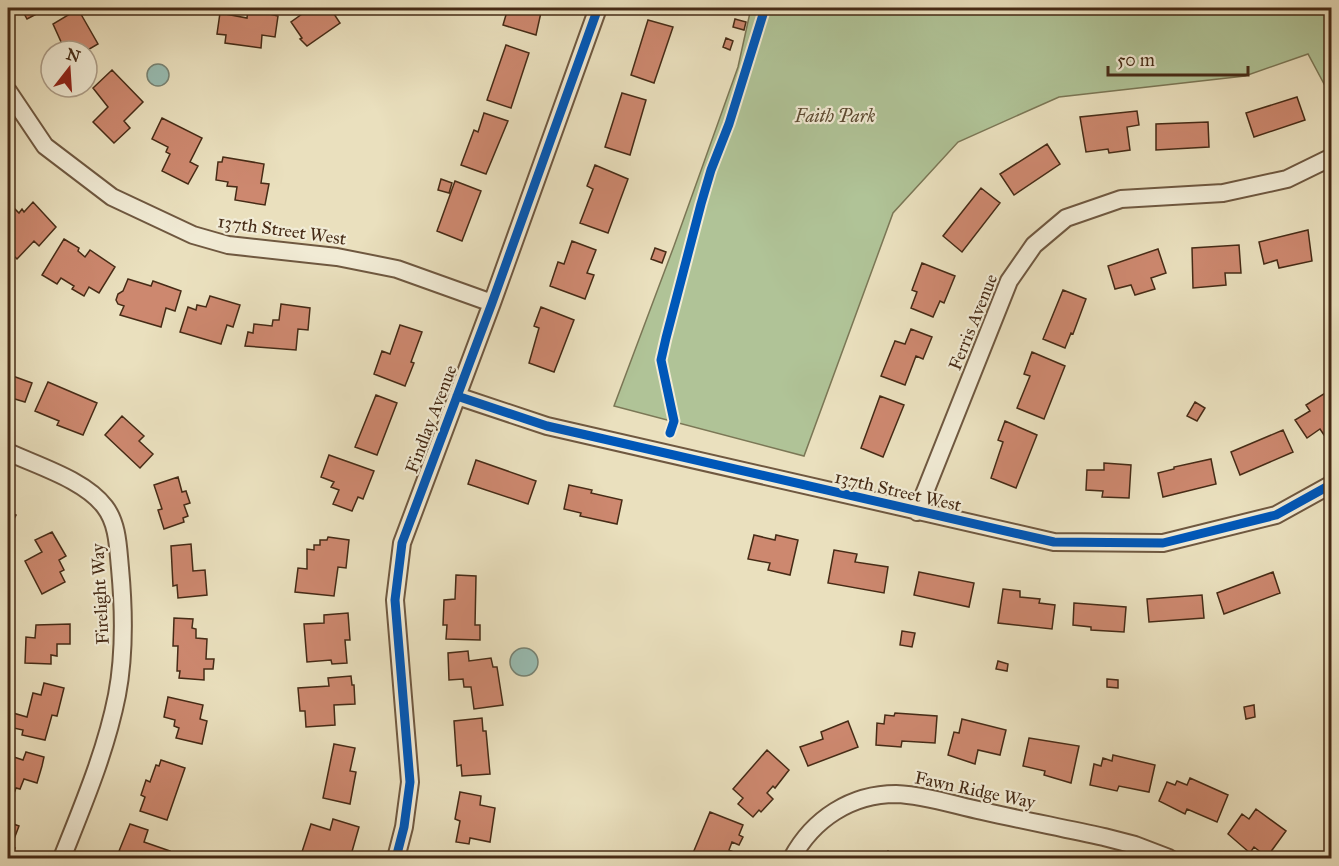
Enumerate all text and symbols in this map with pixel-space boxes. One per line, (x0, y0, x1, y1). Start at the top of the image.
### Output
north arrow (39, 39, 99, 99)
scale bar (1108, 39, 1248, 77)
text: N (64, 44, 83, 66)
text: 50 m (1117, 49, 1155, 71)
park label: Faith Park (794, 105, 875, 127)
street label: 137th Street West (216, 210, 348, 250)
street label: Ferris Avenue (944, 271, 1002, 373)
street label: Findlay Avenue (400, 362, 462, 476)
street label: 137th Street West (832, 466, 964, 516)
street label: Firelight Way (86, 542, 115, 645)
street label: Fawn Ridge Way (913, 766, 1038, 815)

